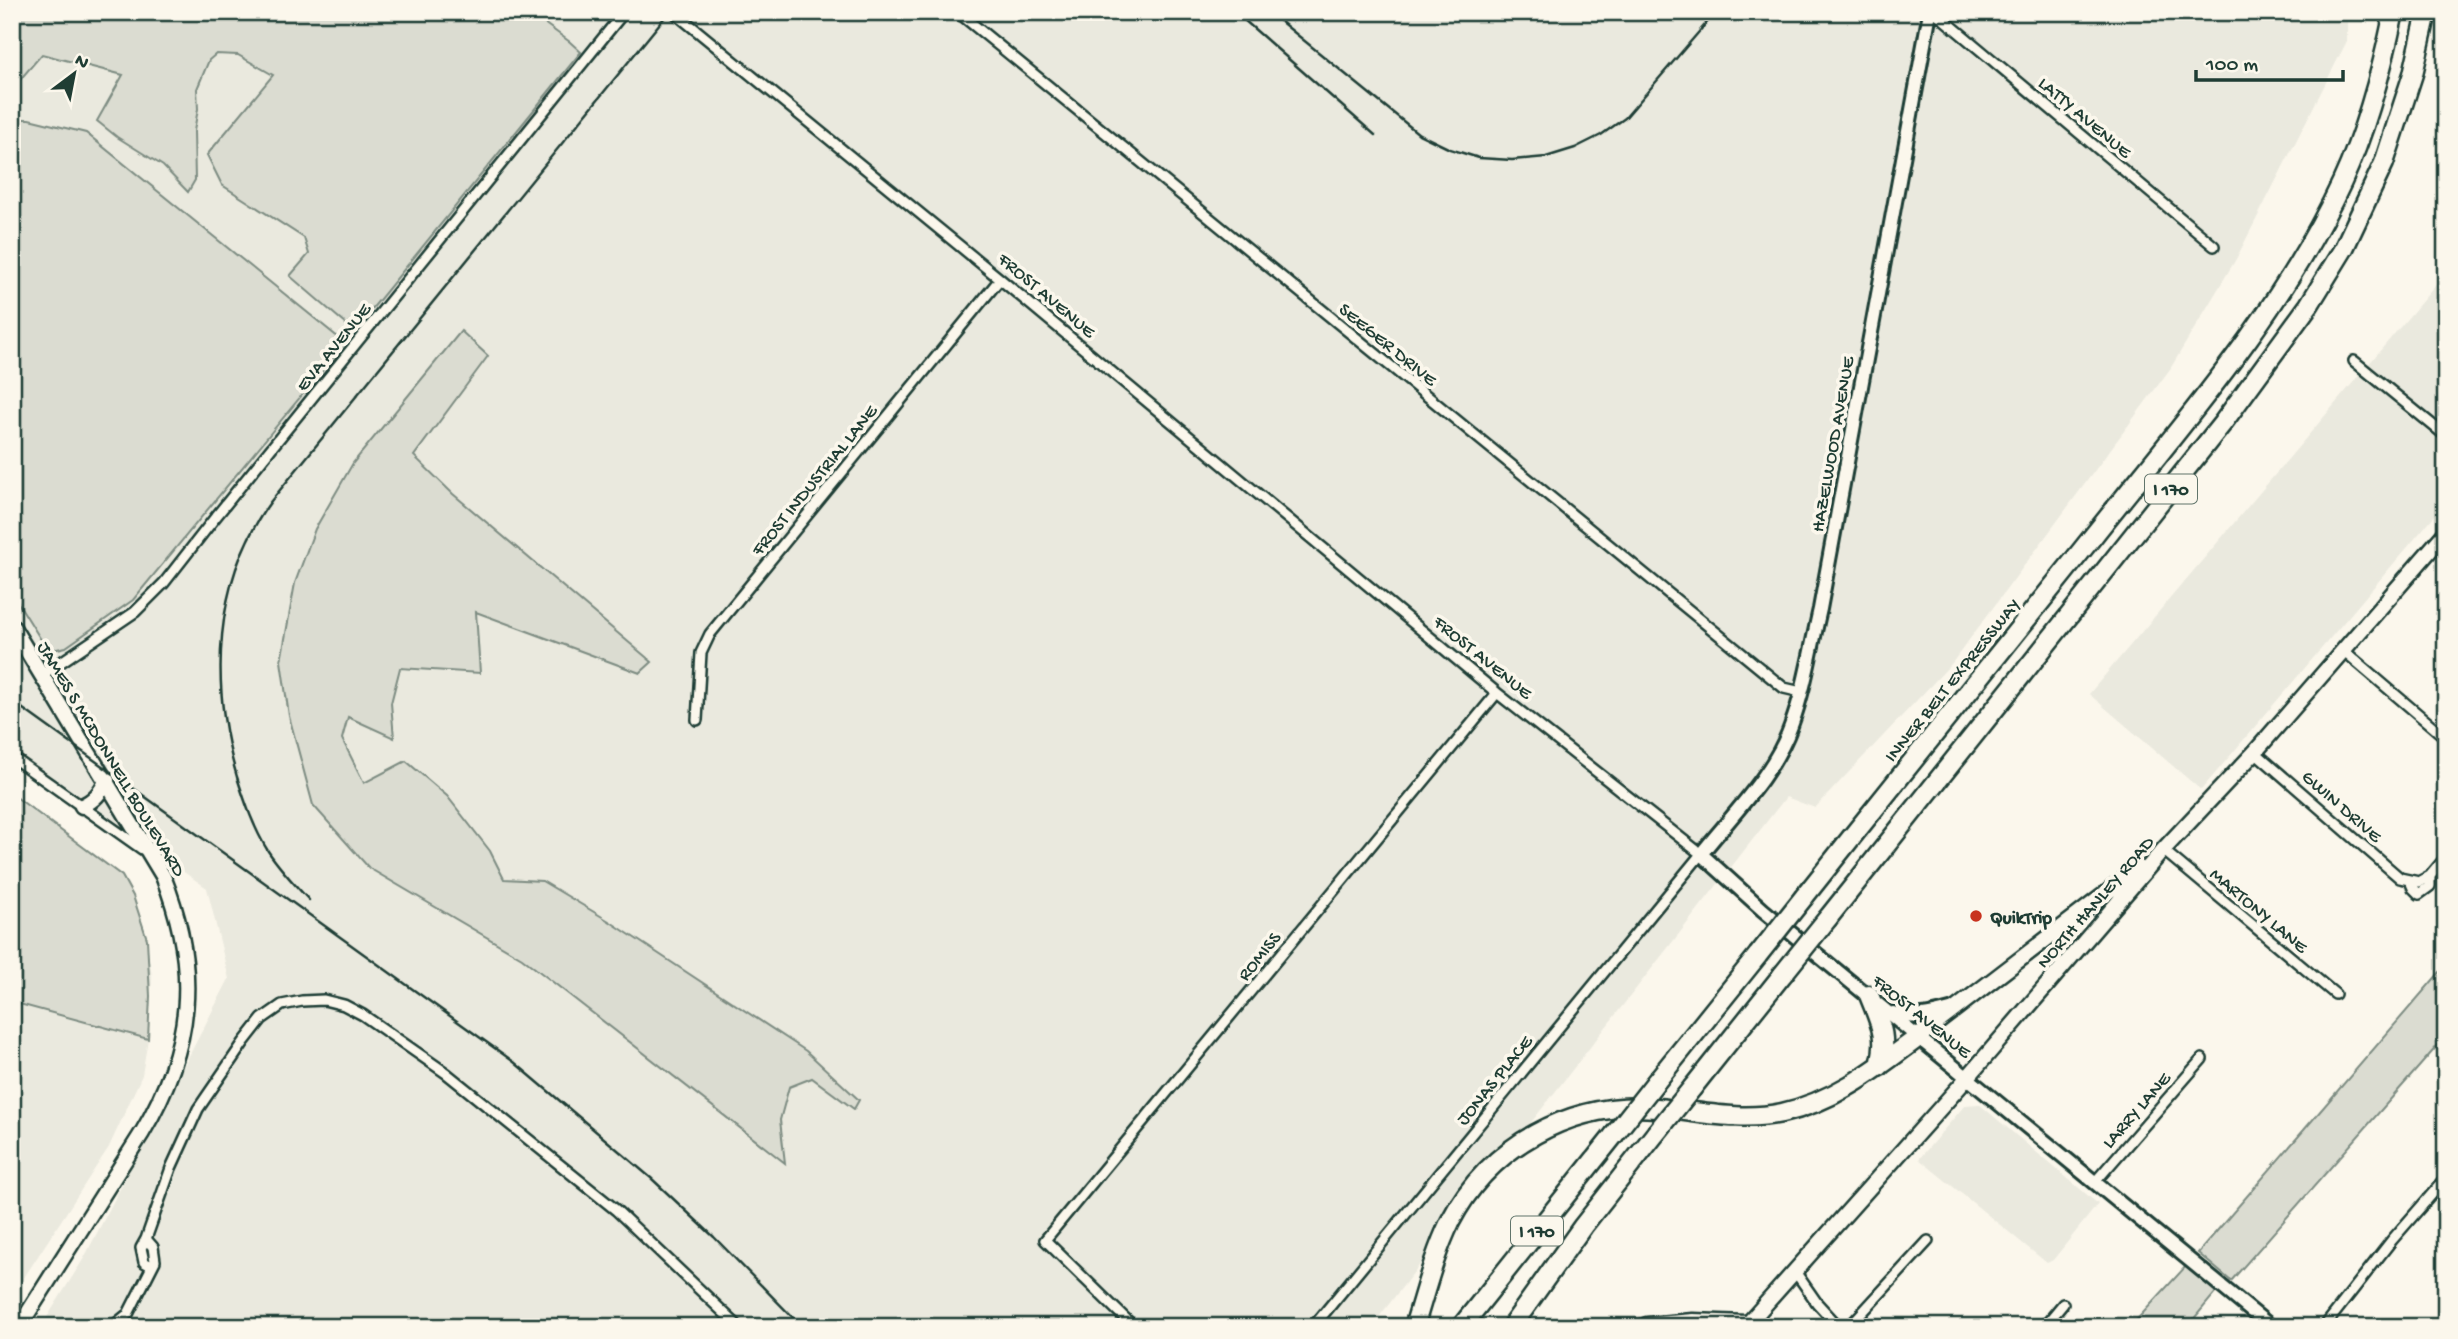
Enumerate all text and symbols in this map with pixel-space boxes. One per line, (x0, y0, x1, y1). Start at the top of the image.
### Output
north arrow (38, 38, 108, 108)
scale bar (2196, 38, 2342, 82)
text: N (70, 50, 93, 76)
text: 100 m (2205, 54, 2258, 79)
street label: LATTY AVENUE (2032, 73, 2136, 165)
street label: FROST AVENUE (991, 248, 1100, 345)
street label: EVA AVENUE (292, 299, 378, 397)
street label: SEEGER DRIVE (1333, 299, 1442, 393)
street label: HAZELWOOD AVENUE (1808, 354, 1861, 534)
street label: FROST INDUSTRIAL LANE (747, 400, 884, 562)
road number: I 170 (2145, 475, 2197, 504)
street label: INNER BELT EXPRESSWAY (1881, 595, 2027, 768)
street label: FROST AVENUE (1427, 611, 1537, 706)
street label: JAMES S MCDONNELL BOULEVARD (31, 638, 190, 882)
street label: GWIN DRIVE (2296, 767, 2386, 850)
street label: NORTH HANLEY ROAD (2033, 832, 2161, 974)
street label: MARTONY LANE (2204, 864, 2312, 960)
marker: QuikTrip (1968, 908, 1984, 924)
place label: QuikTrip (1990, 908, 2052, 931)
street label: ROMISS (1234, 928, 1288, 987)
street label: FROST AVENUE (1866, 970, 1976, 1065)
street label: JONAS PLACE (1452, 1031, 1540, 1131)
street label: LARRY LANE (2098, 1067, 2178, 1154)
road number: I 170 (1511, 1216, 1563, 1246)

